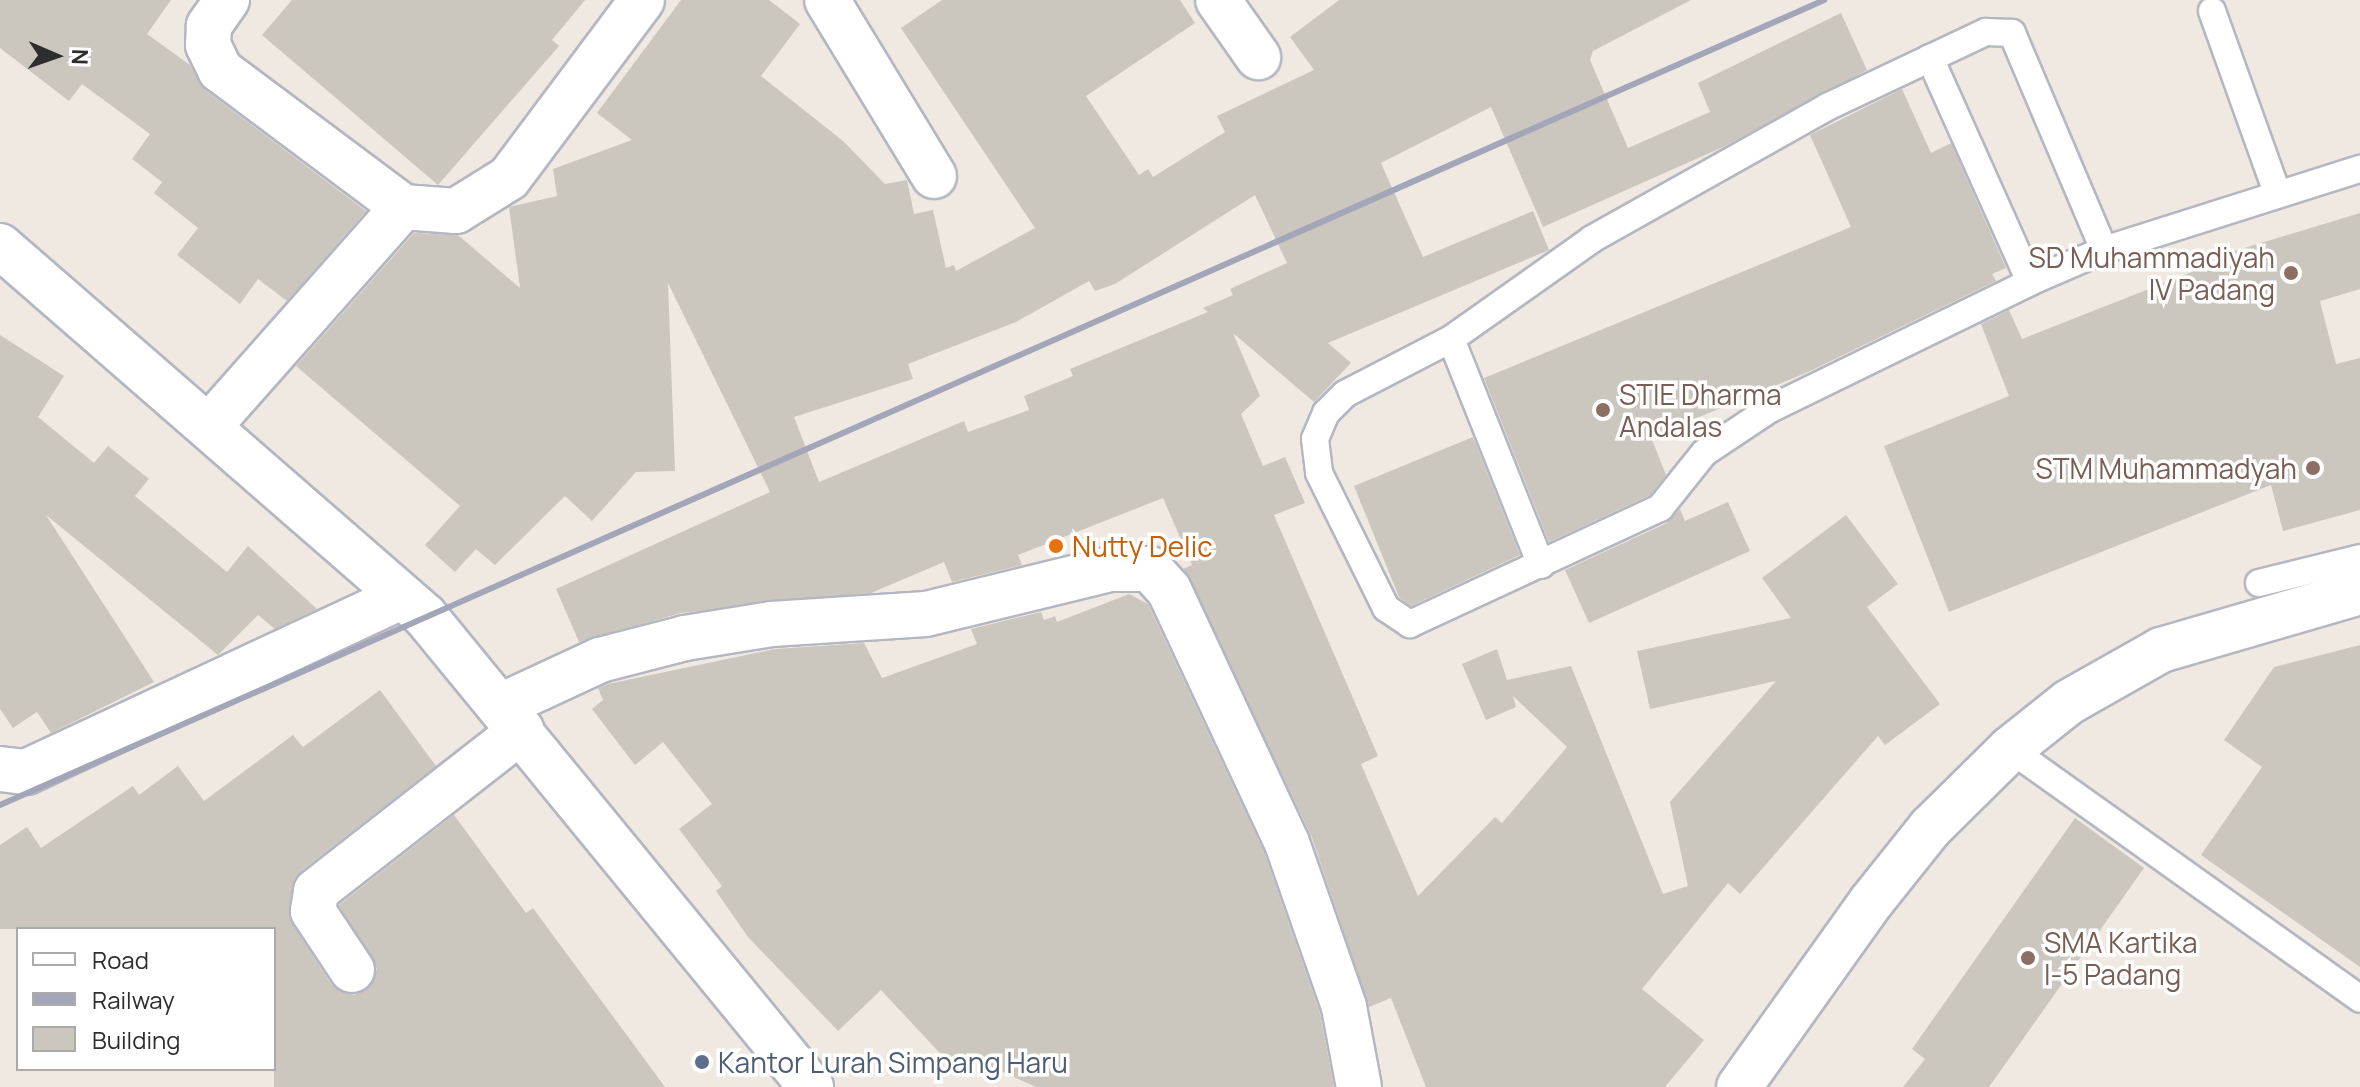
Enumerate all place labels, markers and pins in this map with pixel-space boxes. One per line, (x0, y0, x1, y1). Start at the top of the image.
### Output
place label: SD Muhammadiyah IV Padang (2028, 240, 2275, 306)
marker: SD Muhammadiyah IV Padang (2282, 264, 2300, 282)
place label: STIE Dharma Andalas (1619, 377, 1781, 443)
marker: STIE Dharma Andalas (1594, 401, 1612, 419)
place label: STM Muhammadyah (2036, 451, 2297, 485)
marker: STM Muhammadyah (2304, 459, 2322, 477)
place label: Nutty Delic (1072, 529, 1213, 563)
marker: Nutty Delic (1047, 537, 1065, 555)
place label: SMA Kartika I-5 Padang (2044, 925, 2198, 991)
marker: SMA Kartika I-5 Padang (2019, 949, 2037, 967)
place label: Kantor Lurah Simpang Haru (718, 1045, 1068, 1079)
marker: Kantor Lurah Simpang Haru (693, 1053, 711, 1071)

